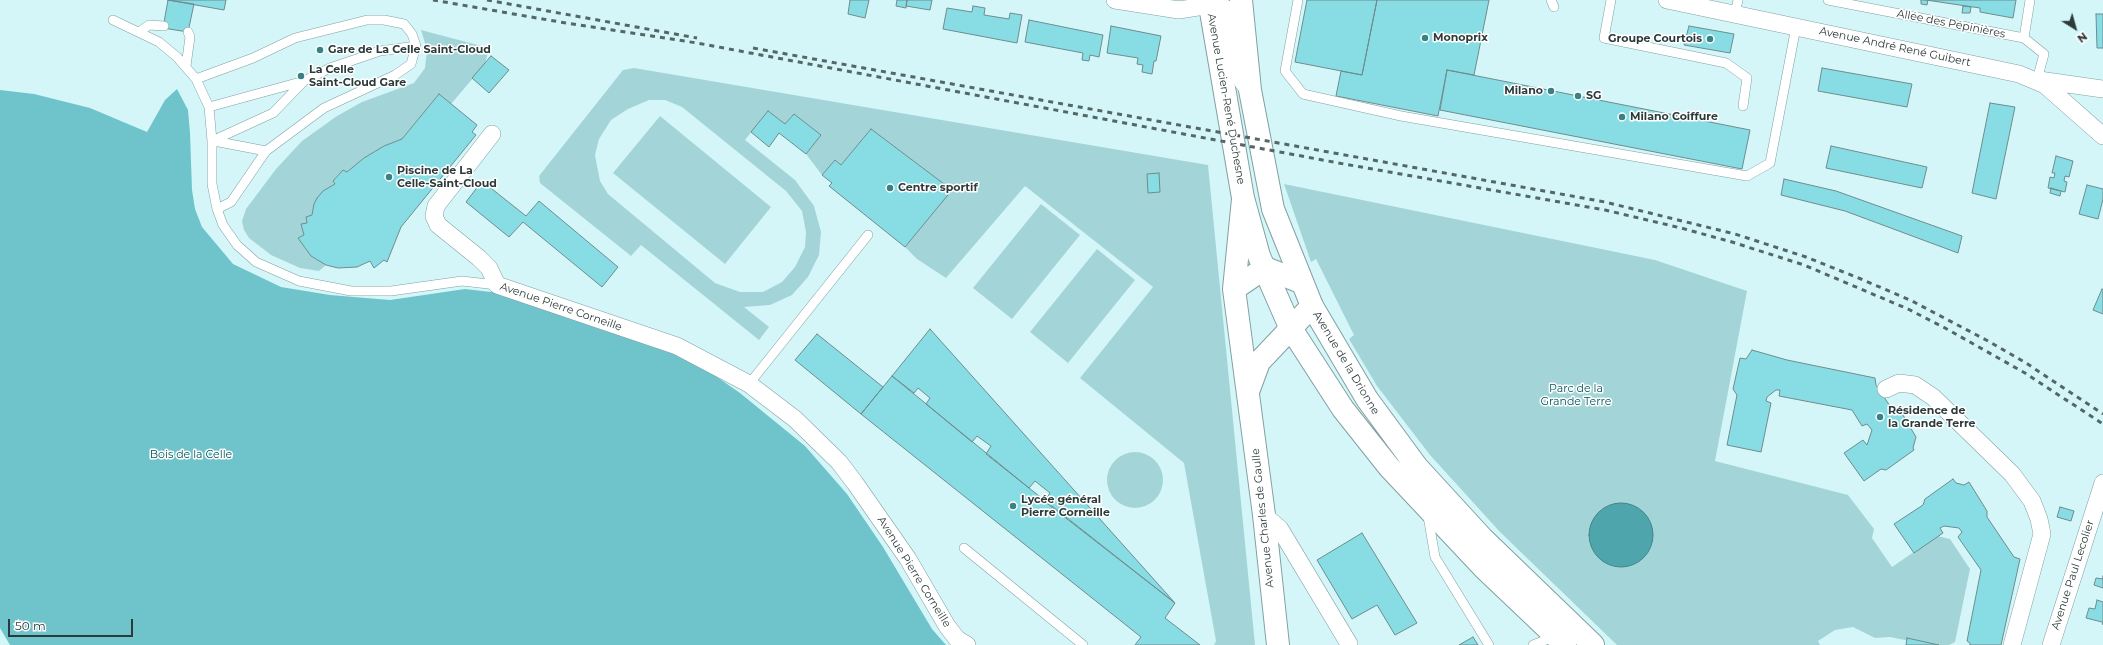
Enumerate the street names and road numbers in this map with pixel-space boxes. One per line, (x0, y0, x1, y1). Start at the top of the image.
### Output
street label: Allée des Pépinières (1896, 7, 2006, 41)
street label: Avenue Lucien-René Duchesne (1204, 13, 1248, 185)
street label: Avenue André René Guibert (1818, 24, 1972, 70)
street label: Avenue Pierre Corneille (498, 280, 624, 334)
street label: Avenue de la Drionne (1310, 309, 1382, 417)
street label: Avenue Charles de Gaulle (1249, 448, 1277, 588)
street label: Avenue Pierre Corneille (874, 514, 954, 630)
street label: Avenue Paul Lecolier (2049, 518, 2097, 632)

